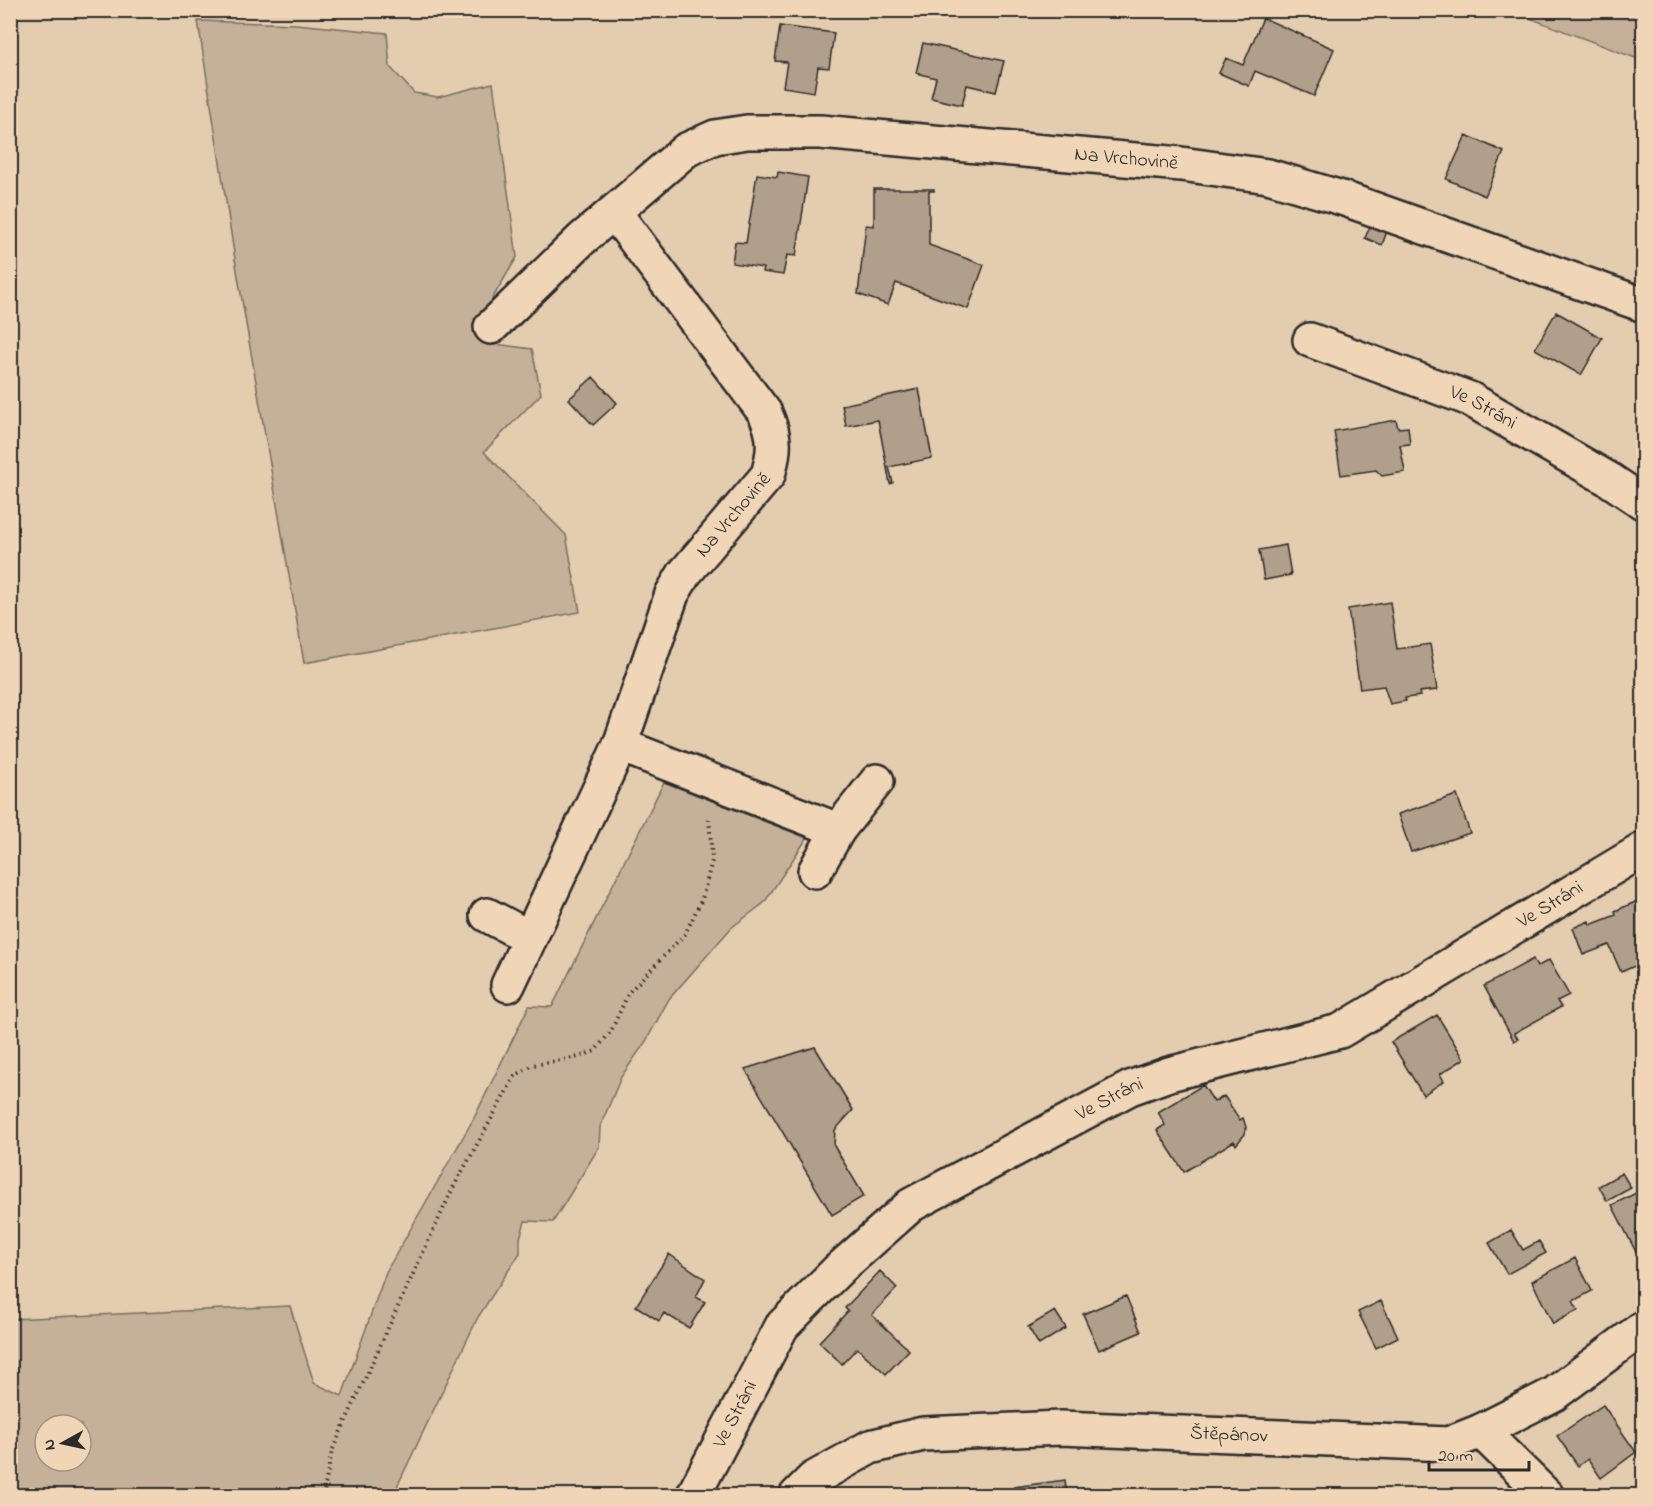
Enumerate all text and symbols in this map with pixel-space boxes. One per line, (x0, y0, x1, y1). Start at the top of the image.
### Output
street label: Na Vrchovině (1073, 140, 1179, 178)
street label: Ve Stráni (1444, 378, 1522, 438)
street label: Na Vrchovině (689, 466, 779, 564)
street label: Ve Stráni (1511, 874, 1589, 937)
street label: Ve Stráni (1070, 1070, 1147, 1129)
street label: Ve Stráni (705, 1376, 765, 1454)
north arrow (33, 1413, 93, 1473)
street label: Štěpánov (1189, 1419, 1268, 1451)
scale bar (1429, 1434, 1530, 1472)
text: N (37, 1438, 63, 1452)
text: 20 m (1438, 1444, 1473, 1470)

